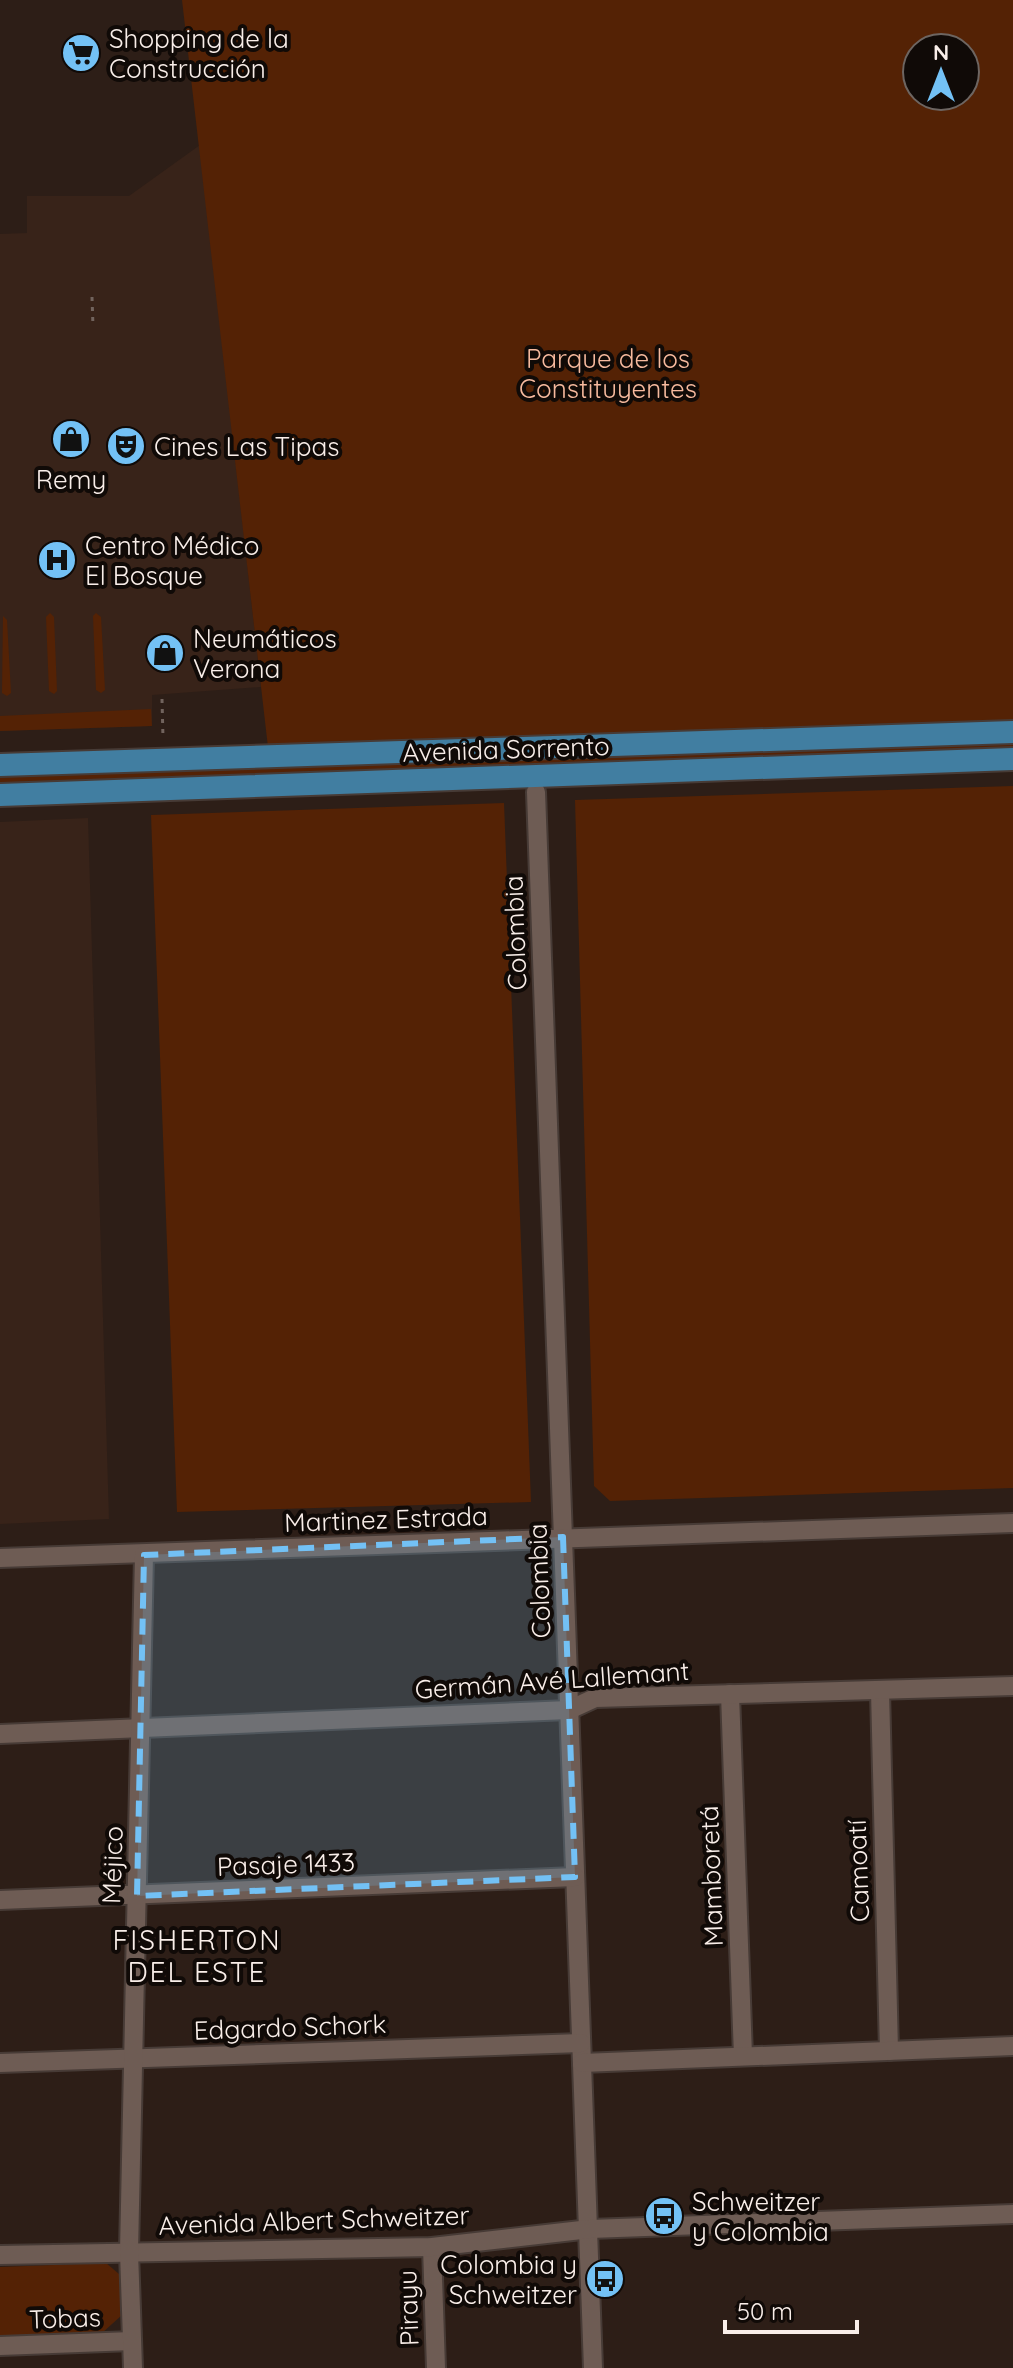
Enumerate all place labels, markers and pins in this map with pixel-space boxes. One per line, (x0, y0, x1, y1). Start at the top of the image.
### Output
place label: Shopping de la Construcción (109, 22, 289, 85)
supermarket icon: Shopping de la Construcción (60, 32, 102, 74)
shop icon: Remy (50, 418, 92, 460)
theatre icon: Cines Las Tipas (105, 425, 147, 467)
place label: Cines Las Tipas (154, 430, 339, 463)
place label: Remy (36, 463, 106, 496)
place label: Centro Médico El Bosque (85, 529, 259, 592)
hospital icon: Centro Médico El Bosque (36, 539, 78, 581)
place label: Neumáticos Verona (193, 622, 337, 685)
shop icon: Neumáticos Verona (144, 632, 186, 674)
place label: Schweitzer y Colombia (692, 2185, 829, 2248)
bus stop icon: Schweitzer y Colombia (643, 2195, 685, 2237)
place label: Colombia y Schweitzer (440, 2248, 577, 2311)
bus stop icon: Colombia y Schweitzer (584, 2258, 626, 2300)

